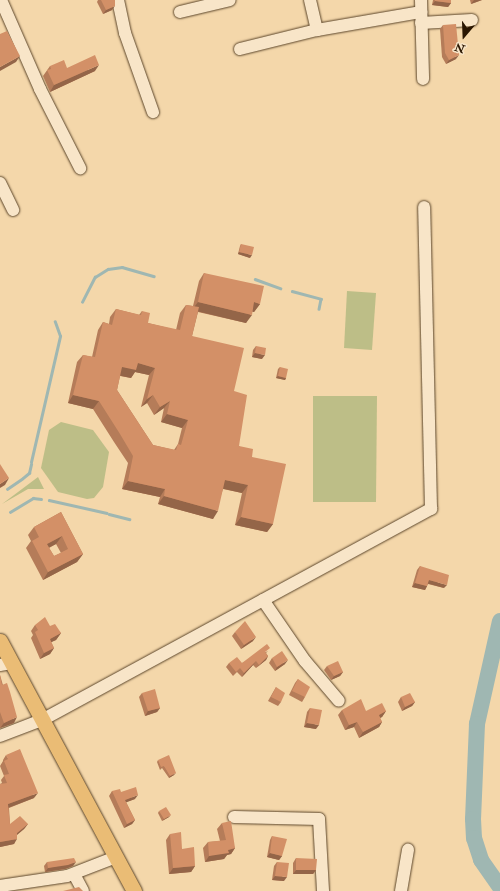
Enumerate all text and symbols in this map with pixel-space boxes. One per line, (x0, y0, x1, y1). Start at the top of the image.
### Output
north arrow (444, 16, 484, 56)
text: N (453, 40, 467, 56)

